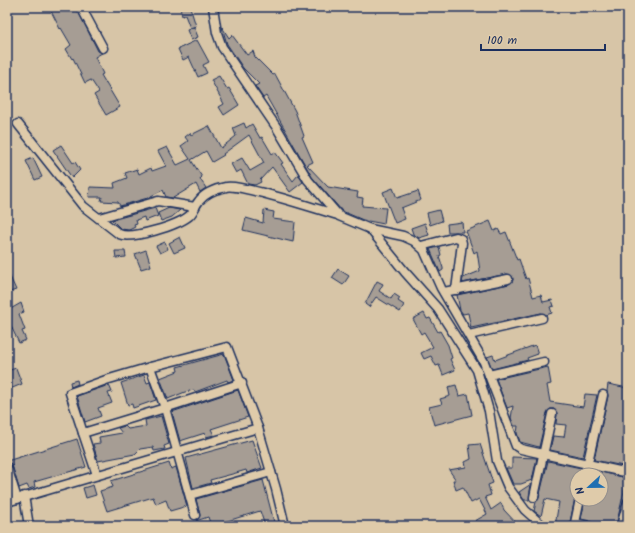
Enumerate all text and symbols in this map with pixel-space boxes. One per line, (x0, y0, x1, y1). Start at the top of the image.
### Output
scale bar (481, 26, 605, 52)
text: 100 m (487, 31, 518, 50)
north arrow (569, 467, 609, 507)
text: N (571, 484, 590, 497)

